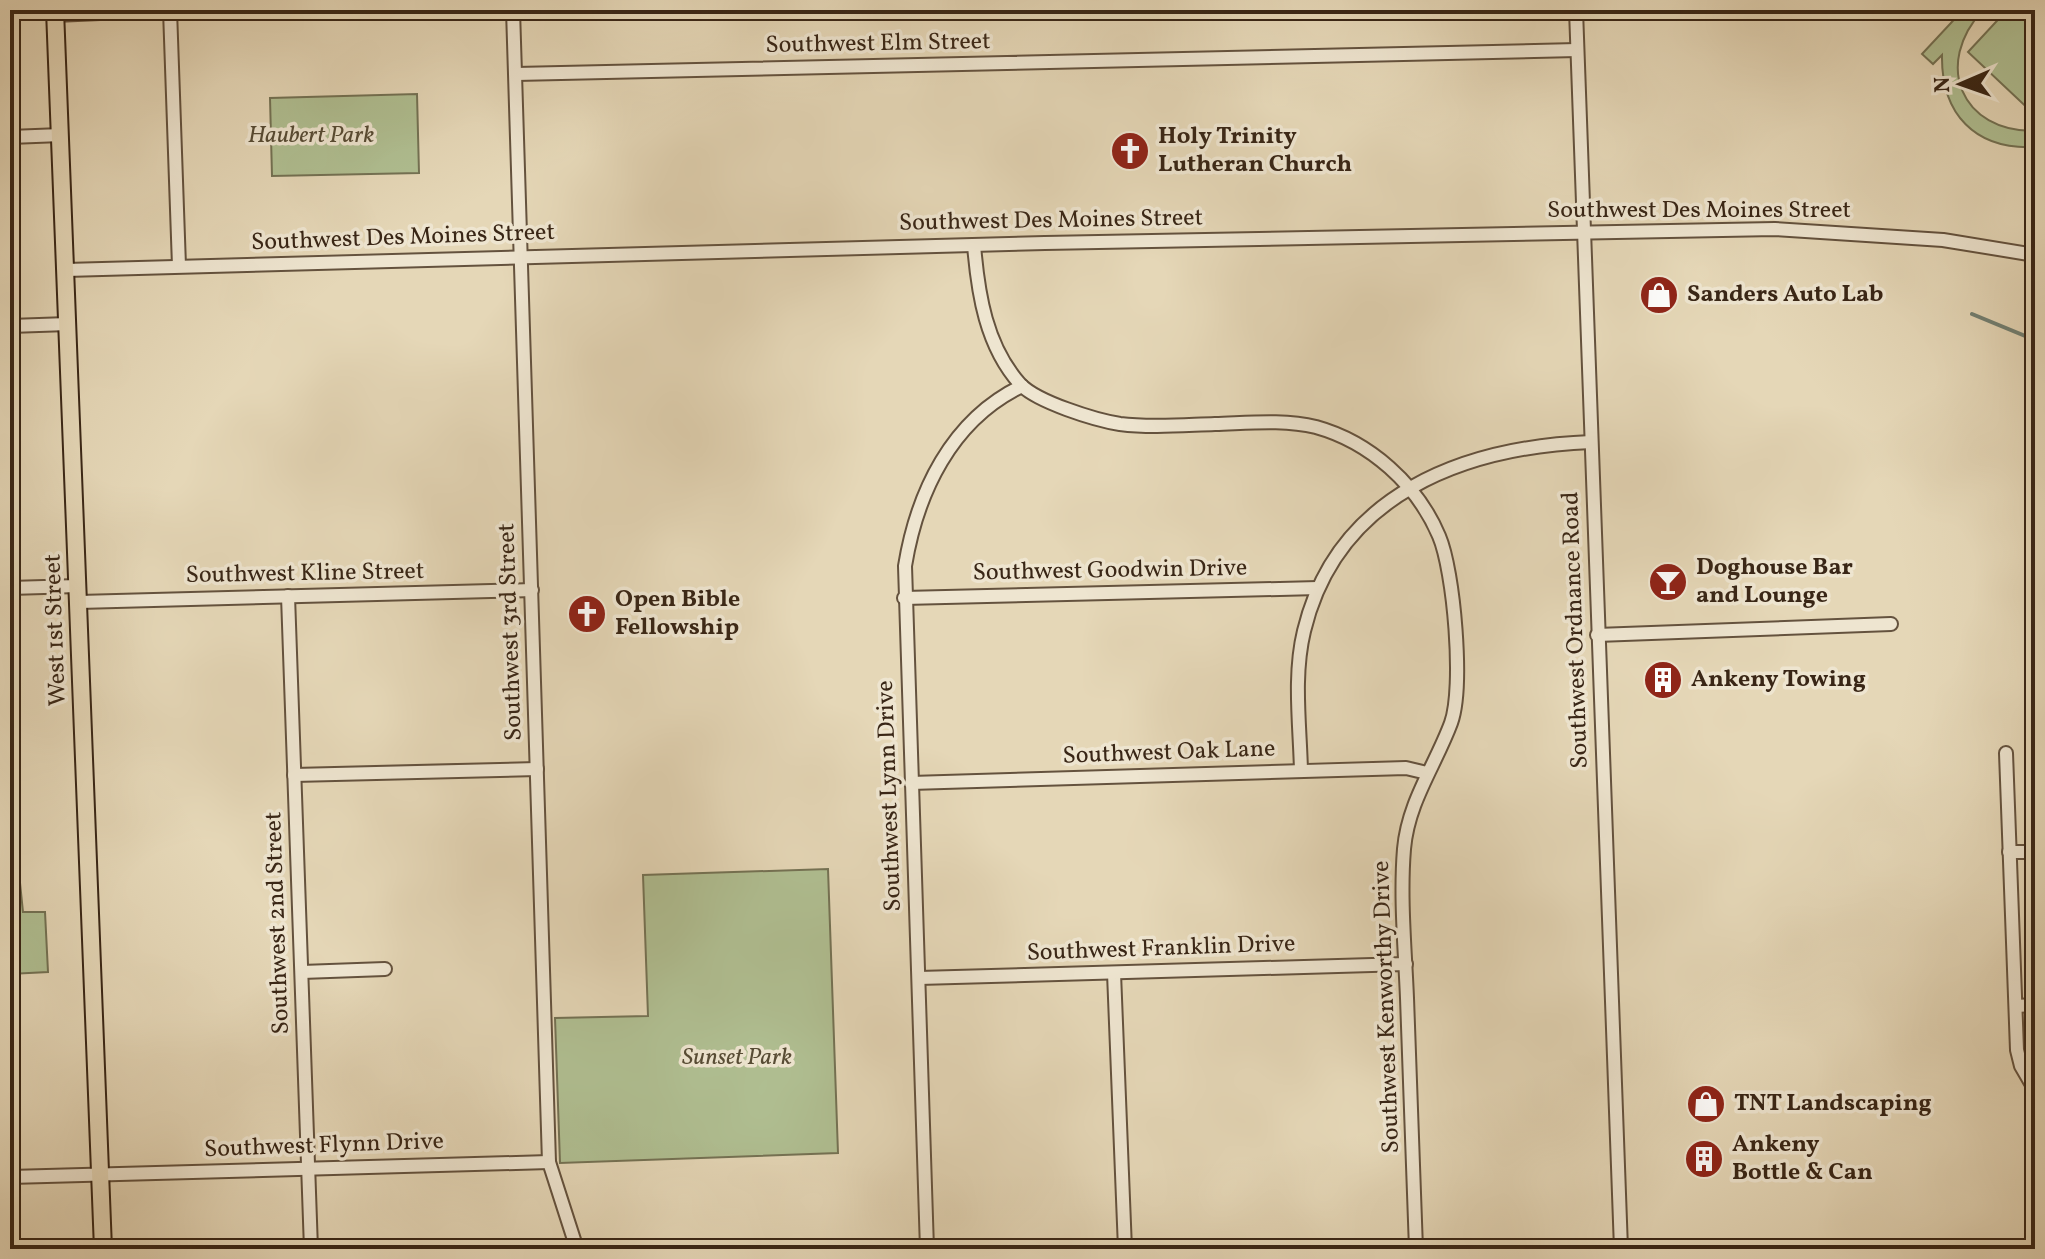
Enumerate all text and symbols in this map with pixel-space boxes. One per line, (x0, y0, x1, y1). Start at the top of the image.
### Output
street label: Southwest Elm Street (765, 25, 991, 63)
north arrow (1921, 44, 2001, 124)
text: N (1928, 76, 1959, 93)
park label: Haubert Park (248, 119, 374, 153)
place label: Holy Trinity Lutheran Church (1158, 120, 1352, 182)
church icon: Holy Trinity Lutheran Church (1109, 130, 1151, 172)
street label: Southwest Des Moines Street (1547, 194, 1851, 228)
street label: Southwest Des Moines Street (899, 201, 1203, 241)
street label: Southwest Des Moines Street (250, 216, 556, 260)
shop icon: Sanders Auto Lab (1638, 274, 1680, 316)
place label: Sanders Auto Lab (1687, 278, 1883, 312)
street label: Southwest Ordnance Road (1554, 491, 1598, 769)
street label: Southwest 3rd Street (490, 522, 532, 742)
place label: Doghouse Bar and Lounge (1696, 551, 1853, 613)
street label: Southwest Goodwin Drive (972, 552, 1248, 590)
street label: West 1st Street (36, 553, 76, 707)
street label: Southwest Kline Street (185, 555, 425, 593)
bar icon: Doghouse Bar and Lounge (1647, 561, 1689, 603)
place label: Open Bible Fellowship (615, 583, 740, 645)
church icon: Open Bible Fellowship (566, 593, 608, 635)
building icon: Ankeny Towing (1642, 659, 1684, 701)
place label: Ankeny Towing (1691, 663, 1866, 697)
street label: Southwest Lynn Drive (869, 680, 911, 912)
street label: Southwest Oak Lane (1062, 732, 1276, 774)
street label: Southwest 2nd Street (257, 811, 299, 1035)
street label: Southwest Kenworthy Drive (1365, 860, 1409, 1154)
street label: Southwest Franklin Drive (1026, 927, 1296, 971)
park label: Sunset Park (682, 1041, 792, 1075)
shop icon: TNT Landscaping (1685, 1083, 1727, 1125)
place label: TNT Landscaping (1734, 1087, 1932, 1121)
street label: Southwest Flynn Drive (203, 1125, 445, 1167)
place label: Ankeny Bottle & Can (1732, 1128, 1873, 1190)
building icon: Ankeny Bottle & Can (1683, 1138, 1725, 1180)

